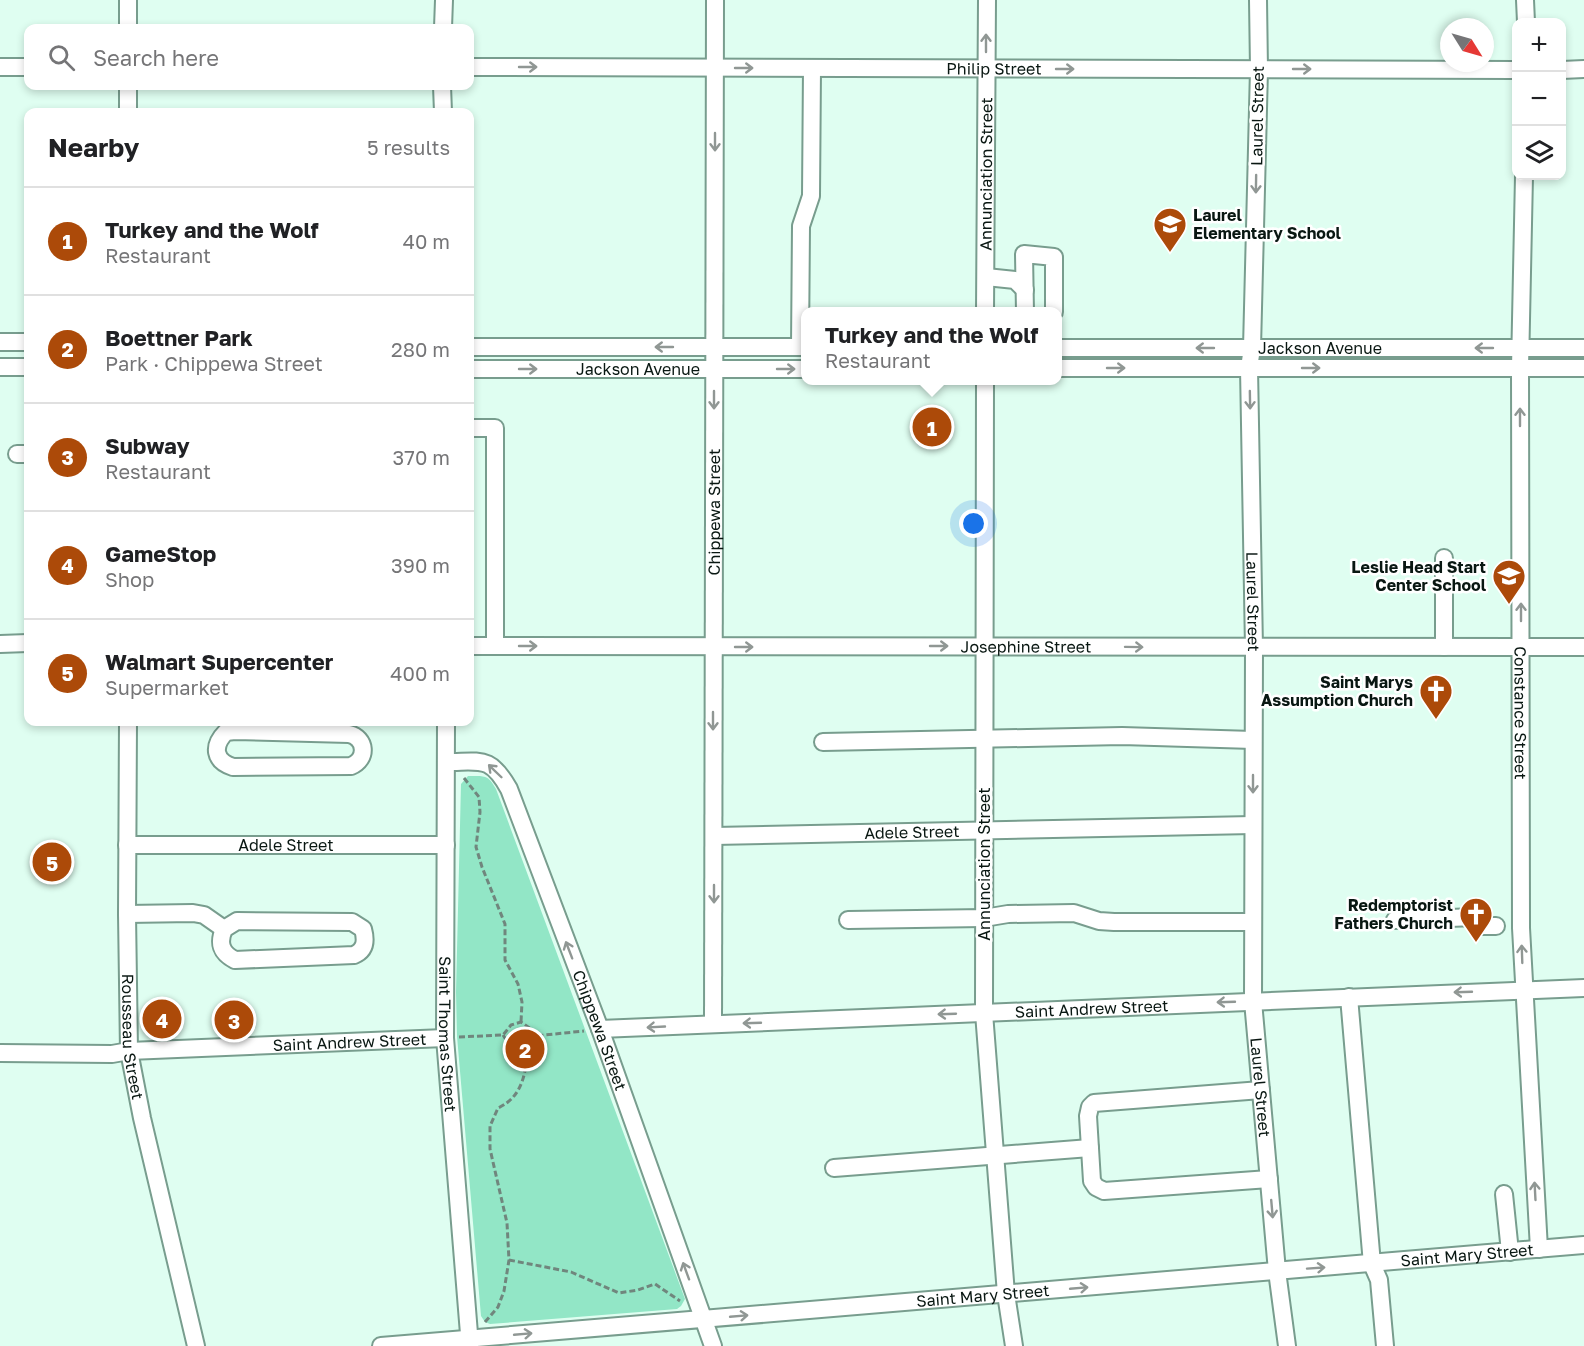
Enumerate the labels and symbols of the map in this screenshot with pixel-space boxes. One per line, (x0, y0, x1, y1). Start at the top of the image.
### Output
north arrow (1440, 18, 1494, 72)
one-way arrow (980, 34, 992, 54)
street label: Philip Street (946, 58, 1042, 79)
one-way arrow (517, 62, 537, 73)
one-way arrow (733, 62, 753, 74)
one-way arrow (1054, 63, 1074, 75)
one-way arrow (1291, 63, 1311, 75)
street label: Laurel Street (1246, 66, 1268, 166)
street label: Annunciation Street (975, 97, 996, 251)
one-way arrow (709, 132, 721, 152)
one-way arrow (1250, 174, 1262, 194)
place label: Laurel Elementary School (1193, 205, 1342, 243)
school or university icon: Laurel Elementary School (1152, 206, 1188, 253)
street label: Jackson Avenue (1258, 338, 1382, 358)
one-way arrow (654, 341, 674, 353)
one-way arrow (1195, 342, 1215, 354)
one-way arrow (1474, 342, 1494, 354)
street label: Jackson Avenue (576, 359, 700, 379)
one-way arrow (1106, 362, 1126, 374)
one-way arrow (1301, 362, 1321, 374)
one-way arrow (517, 363, 537, 375)
one-way arrow (775, 363, 795, 375)
one-way arrow (708, 390, 720, 410)
one-way arrow (1244, 390, 1256, 410)
pin: 1 (912, 404, 952, 450)
one-way arrow (1515, 408, 1526, 428)
street label: Chippewa Street (704, 449, 724, 575)
your location (959, 509, 988, 538)
street label: Laurel Street (1242, 552, 1264, 652)
place label: Leslie Head Start Center School (1351, 557, 1487, 595)
school or university icon: Leslie Head Start Center School (1491, 558, 1527, 605)
one-way arrow (1515, 603, 1527, 623)
street label: Josephine Street (961, 636, 1091, 657)
one-way arrow (517, 640, 537, 652)
one-way arrow (928, 640, 948, 652)
one-way arrow (733, 641, 753, 653)
one-way arrow (1123, 641, 1143, 653)
street label: Constance Street (1510, 646, 1531, 780)
place label: Saint Marys Assumption Church (1261, 672, 1413, 710)
church icon: Saint Marys Assumption Church (1418, 673, 1454, 720)
one-way arrow (707, 711, 719, 731)
one-way arrow (488, 764, 503, 778)
one-way arrow (1247, 774, 1259, 794)
street label: Annunciation Street (974, 787, 994, 941)
street label: Adele Street (864, 821, 960, 843)
street label: Adele Street (238, 835, 334, 855)
pin: 5 (32, 840, 72, 884)
one-way arrow (708, 884, 720, 904)
place label: Redemptorist Fathers Church (1334, 895, 1453, 933)
church icon: Redemptorist Fathers Church (1458, 896, 1494, 943)
one-way arrow (563, 941, 574, 960)
one-way arrow (1517, 945, 1528, 965)
street label: Saint Thomas Street (435, 956, 461, 1113)
street label: Chippewa Street (569, 967, 631, 1093)
street label: Rousseau Street (118, 974, 148, 1101)
one-way arrow (1453, 987, 1473, 998)
street label: Saint Andrew Street (1014, 995, 1169, 1022)
pin: 4 (142, 996, 182, 1042)
one-way arrow (1216, 997, 1236, 1008)
pin: 3 (214, 998, 254, 1042)
one-way arrow (938, 1009, 958, 1020)
one-way arrow (743, 1017, 763, 1028)
one-way arrow (647, 1021, 667, 1033)
pin: 2 (506, 1026, 544, 1072)
street label: Saint Andrew Street (272, 1029, 427, 1055)
street label: Laurel Street (1246, 1037, 1275, 1138)
one-way arrow (1530, 1181, 1541, 1201)
one-way arrow (1267, 1199, 1278, 1219)
street label: Saint Mary Street (1400, 1239, 1535, 1270)
one-way arrow (679, 1262, 690, 1281)
one-way arrow (1305, 1263, 1325, 1274)
street label: Saint Mary Street (915, 1280, 1050, 1311)
one-way arrow (1069, 1282, 1089, 1293)
one-way arrow (728, 1310, 748, 1321)
one-way arrow (513, 1328, 533, 1339)

